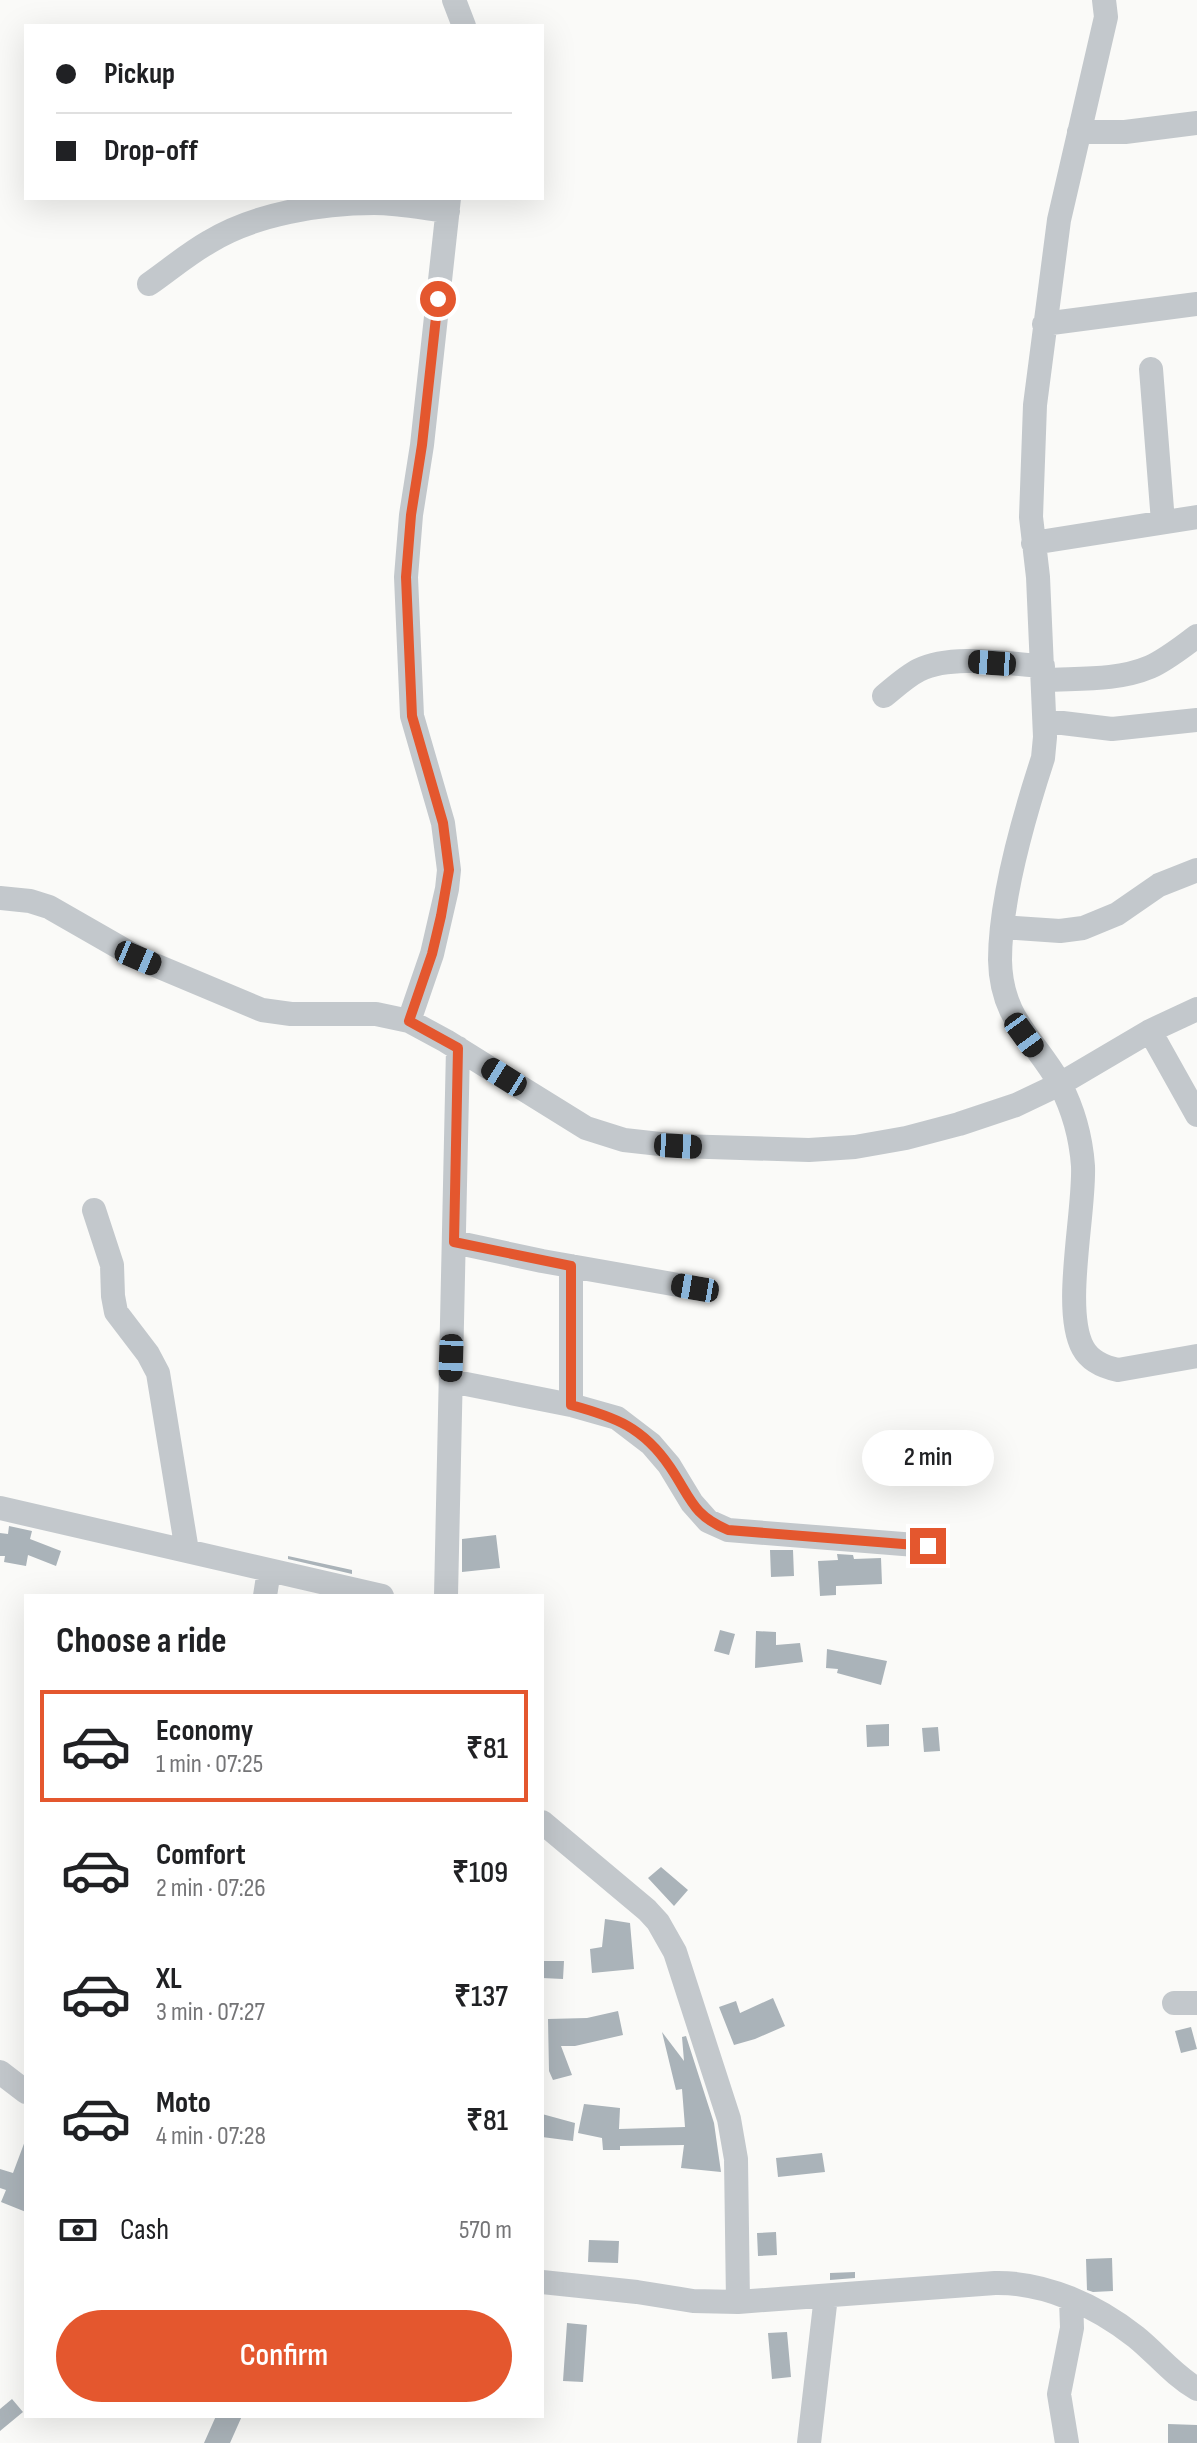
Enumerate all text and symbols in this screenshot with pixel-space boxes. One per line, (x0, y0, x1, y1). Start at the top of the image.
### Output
text: Pickup (104, 56, 175, 92)
text: Drop-off (104, 133, 198, 169)
route start (420, 281, 456, 317)
car (967, 649, 1017, 677)
car (111, 938, 165, 978)
car (1000, 1009, 1048, 1061)
car (477, 1054, 531, 1100)
car (653, 1133, 703, 1159)
car (669, 1272, 721, 1304)
car (438, 1334, 464, 1382)
callout: 2 min (862, 1430, 994, 1486)
text: 2 min (904, 1442, 952, 1473)
route end (910, 1528, 946, 1564)
text: Choose a ride (56, 1620, 227, 1663)
icon: car (60, 1710, 132, 1782)
text: Economy (156, 1713, 253, 1749)
text: ₹81 (466, 1731, 508, 1767)
text: 1 min · 07:25 (156, 1749, 263, 1780)
icon: car (60, 1834, 132, 1906)
text: Comfort (156, 1837, 246, 1873)
text: ₹109 (452, 1855, 508, 1891)
text: 2 min · 07:26 (156, 1873, 266, 1904)
icon: car (60, 1958, 132, 2030)
text: XL (156, 1961, 182, 1997)
text: ₹137 (454, 1979, 508, 2015)
text: 3 min · 07:27 (156, 1997, 265, 2028)
icon: car (60, 2082, 132, 2154)
text: Moto (156, 2085, 211, 2121)
text: ₹81 (466, 2103, 508, 2139)
text: 4 min · 07:28 (156, 2121, 266, 2152)
icon: cash (56, 2208, 100, 2252)
text: Cash (120, 2212, 169, 2248)
text: 570 m (459, 2215, 512, 2246)
button: Confirm (56, 2310, 512, 2402)

